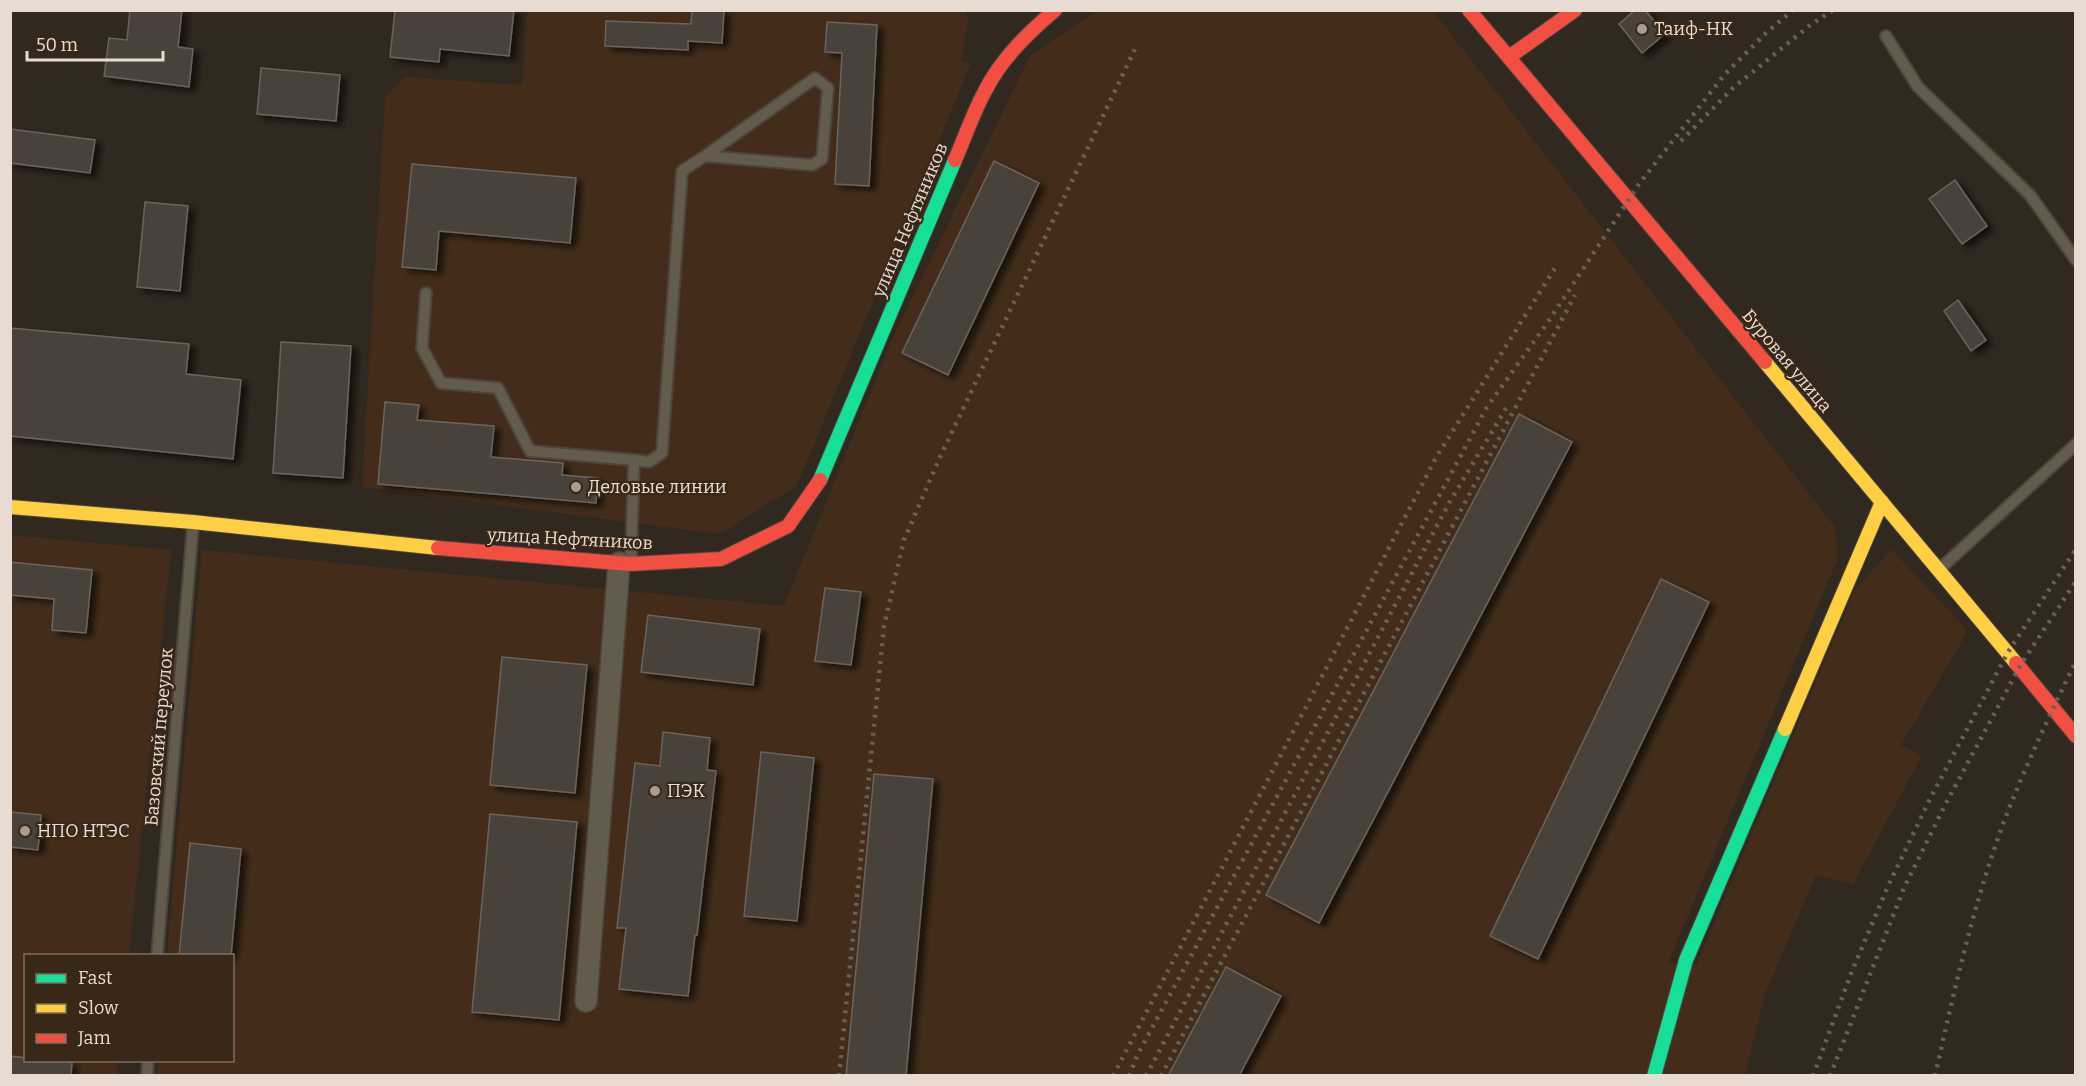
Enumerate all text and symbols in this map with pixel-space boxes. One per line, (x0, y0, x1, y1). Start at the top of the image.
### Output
place label: Таиф-НК (1654, 18, 1733, 40)
marker: Таиф-НК (1635, 22, 1649, 36)
scale bar (27, 24, 164, 62)
text: 50 m (36, 34, 78, 56)
street label: улица Нефтяников (867, 139, 952, 301)
street label: Буровая улица (1737, 305, 1837, 417)
place label: Деловые линии (588, 476, 727, 498)
marker: Деловые линии (569, 480, 583, 494)
street label: улица Нефтяников (486, 524, 653, 554)
street label: Базовский переулок (140, 647, 178, 827)
place label: ПЭК (667, 780, 705, 802)
marker: ПЭК (648, 784, 662, 798)
place label: НПО НТЭС (37, 820, 130, 842)
marker: НПО НТЭС (18, 824, 32, 838)
legend (24, 954, 234, 1062)
text: Fast (78, 967, 113, 989)
text: Slow (78, 997, 119, 1019)
text: Jam (77, 1027, 111, 1049)

